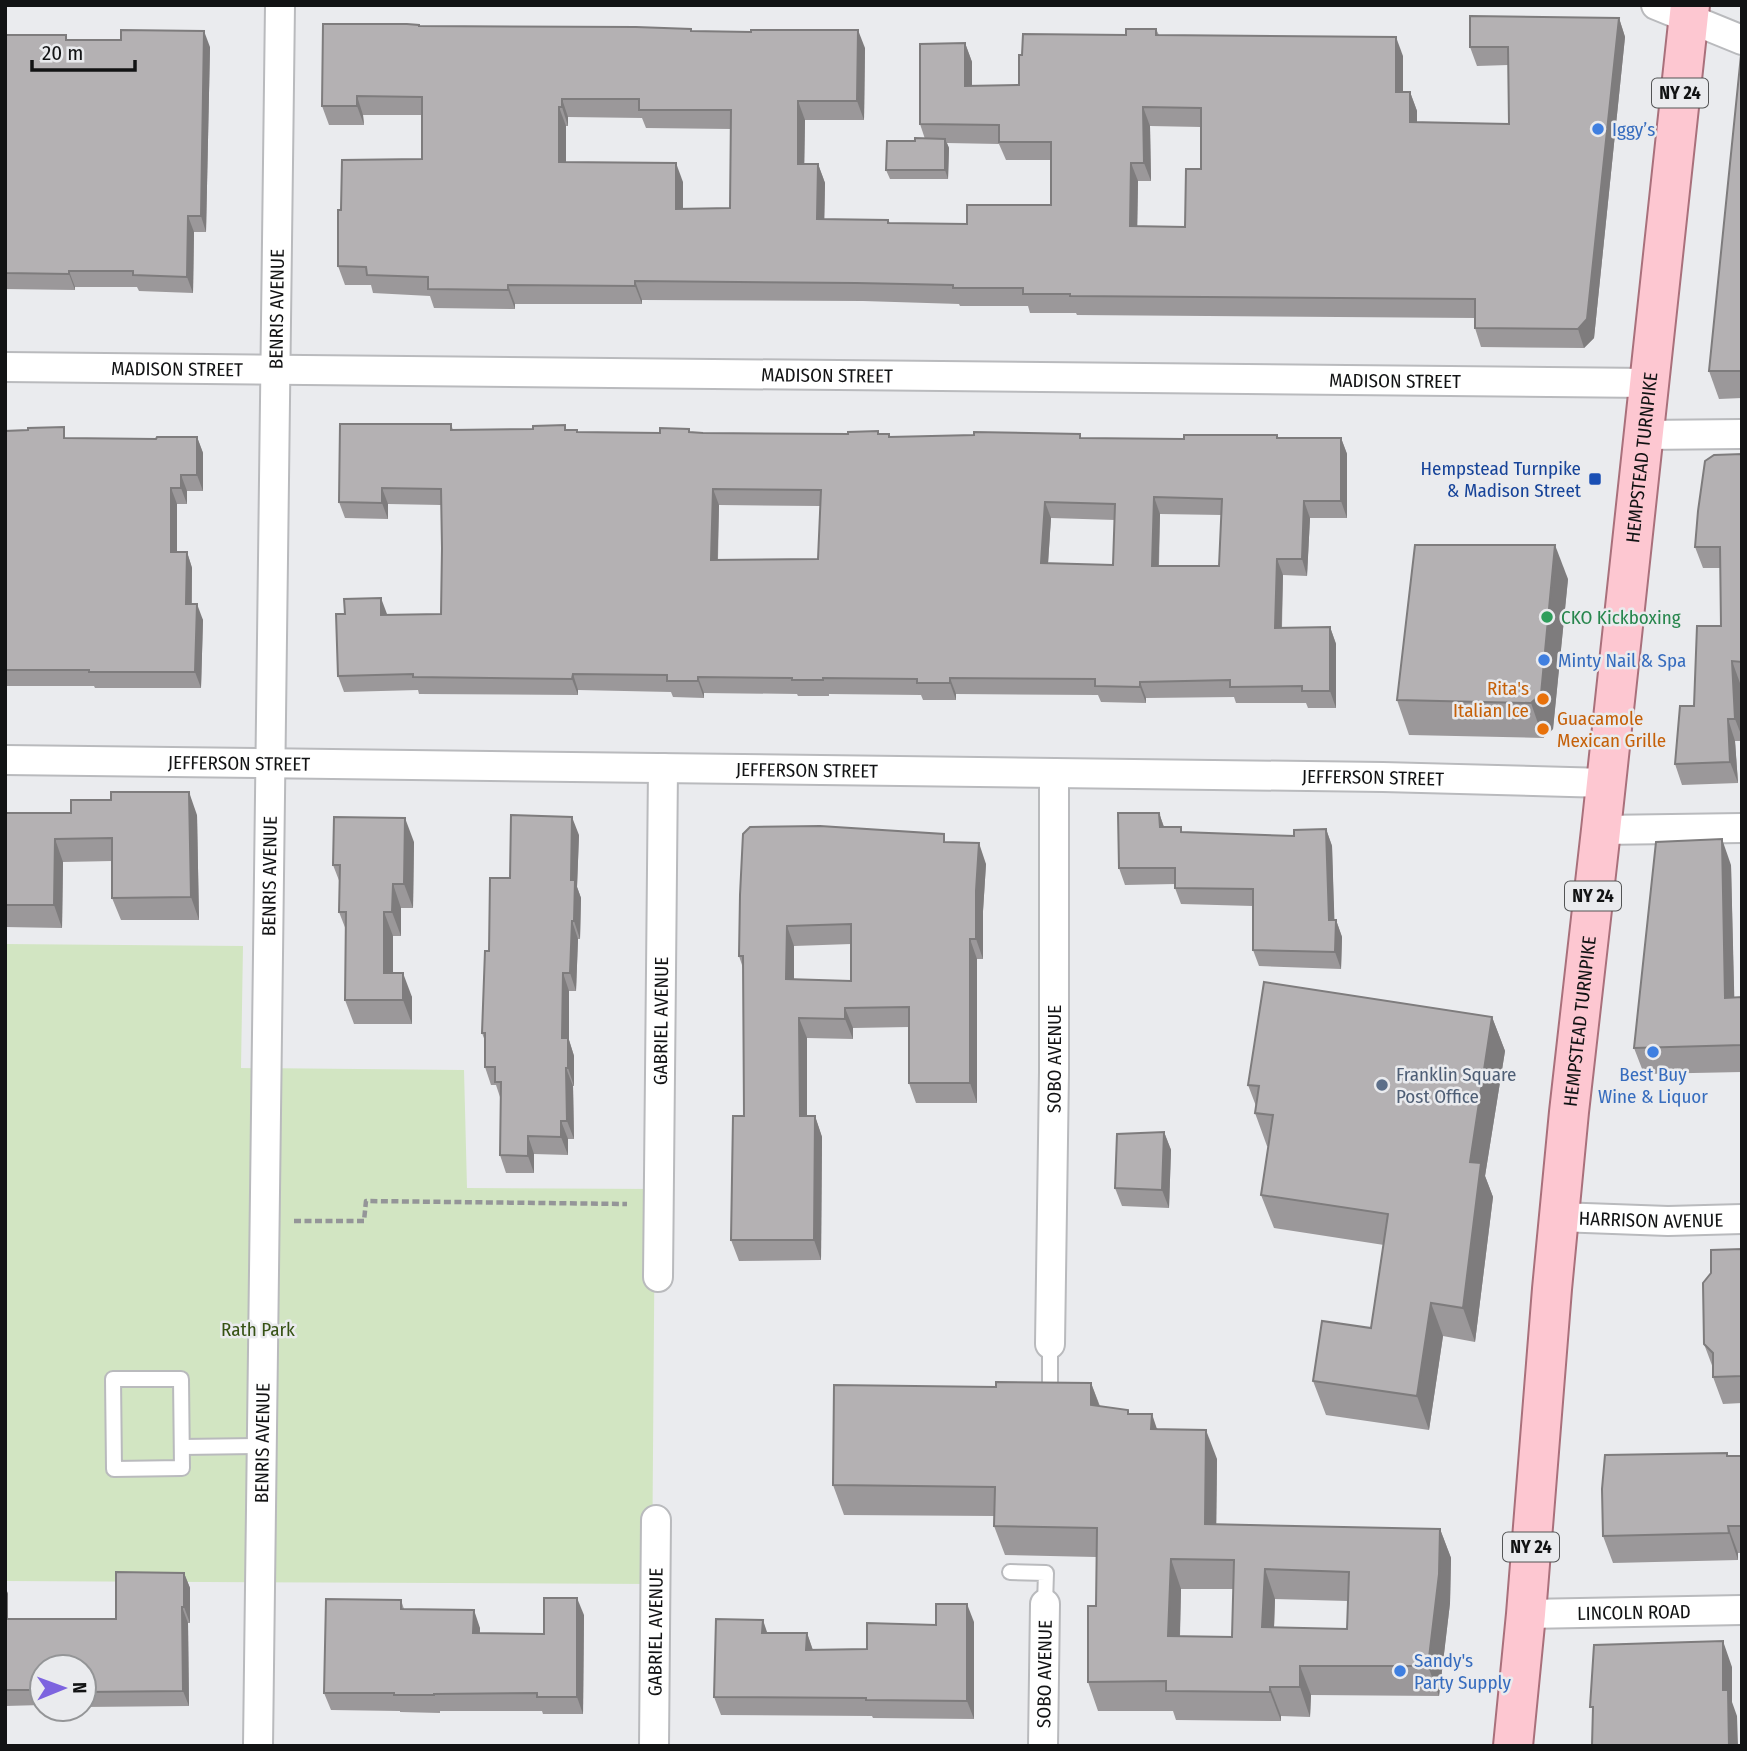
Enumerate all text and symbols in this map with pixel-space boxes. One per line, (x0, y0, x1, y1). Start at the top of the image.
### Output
scale bar (32, 28, 135, 72)
text: 20 m (42, 40, 83, 66)
road number: NY 24 (1652, 78, 1708, 108)
place label: Iggy’s (1612, 118, 1655, 141)
marker: Iggy’s (1590, 121, 1606, 137)
street label: BENRIS AVENUE (264, 249, 289, 369)
street label: MADISON STREET (111, 357, 243, 381)
street label: MADISON STREET (761, 363, 893, 388)
street label: MADISON STREET (1329, 369, 1461, 393)
street label: HEMPSTEAD TURNPIKE (1621, 371, 1662, 544)
place label: Hempstead Turnpike & Madison Street (1421, 457, 1582, 502)
marker: Hempstead Turnpike & Madison Street (1587, 471, 1603, 487)
place label: CKO Kickboxing (1561, 606, 1681, 629)
marker: CKO Kickboxing (1539, 609, 1555, 625)
place label: Minty Nail & Spa (1558, 649, 1686, 672)
marker: Minty Nail & Spa (1536, 652, 1552, 668)
place label: Rita's Italian Ice (1453, 677, 1529, 722)
marker: Rita's Italian Ice (1535, 691, 1551, 707)
place label: Guacamole Mexican Grille (1557, 707, 1666, 752)
marker: Guacamole Mexican Grille (1535, 721, 1551, 737)
street label: JEFFERSON STREET (168, 751, 310, 776)
street label: JEFFERSON STREET (736, 758, 878, 783)
street label: JEFFERSON STREET (1302, 765, 1444, 791)
street label: BENRIS AVENUE (257, 816, 282, 936)
road number: NY 24 (1565, 882, 1621, 911)
street label: HEMPSTEAD TURNPIKE (1559, 934, 1601, 1108)
street label: GABRIEL AVENUE (649, 957, 673, 1085)
street label: SOBO AVENUE (1042, 1005, 1066, 1113)
marker: Best Buy Wine & Liquor (1645, 1044, 1661, 1060)
place label: Franklin Square Post Office (1396, 1063, 1517, 1108)
place label: Best Buy Wine & Liquor (1598, 1063, 1708, 1108)
marker: Franklin Square Post Office (1374, 1077, 1390, 1093)
street label: HARRISON AVENUE (1578, 1207, 1724, 1233)
park label: Rath Park (221, 1318, 295, 1341)
street label: BENRIS AVENUE (250, 1383, 275, 1503)
road number: NY 24 (1503, 1532, 1559, 1562)
street label: GABRIEL AVENUE (643, 1568, 668, 1696)
street label: LINCOLN ROAD (1577, 1600, 1691, 1625)
street label: SOBO AVENUE (1032, 1620, 1057, 1728)
place label: Sandy's Party Supply (1414, 1649, 1511, 1694)
north arrow (28, 1653, 98, 1723)
marker: Sandy's Party Supply (1392, 1663, 1408, 1679)
text: N (68, 1682, 91, 1694)

